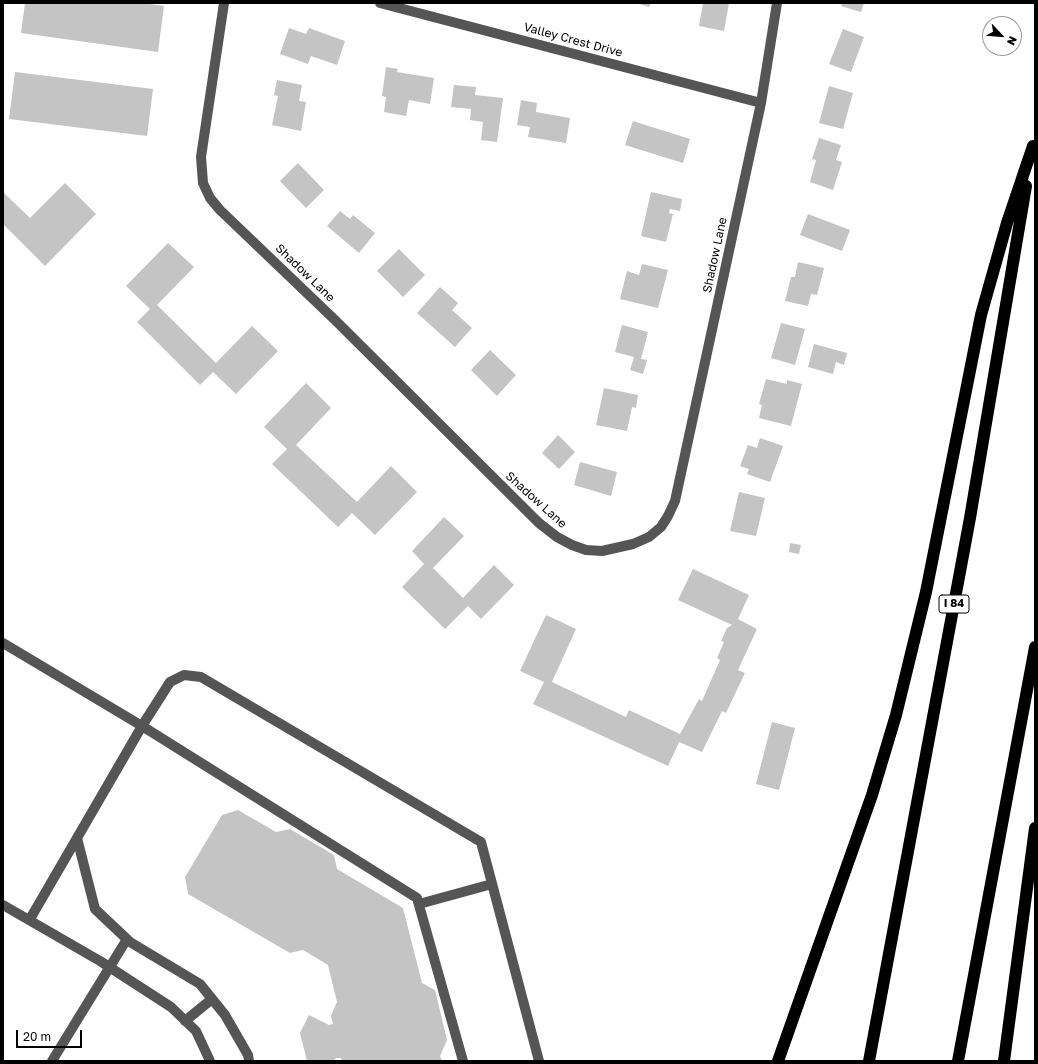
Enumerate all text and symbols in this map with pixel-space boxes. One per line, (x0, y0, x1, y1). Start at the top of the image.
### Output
north arrow (982, 16, 1022, 56)
street label: Valley Crest Drive (522, 20, 624, 60)
text: N (1005, 34, 1020, 48)
street label: Shadow Lane (700, 216, 730, 294)
street label: Shadow Lane (272, 241, 338, 305)
street label: Shadow Lane (503, 469, 569, 531)
road number: I 84 (939, 595, 969, 613)
scale bar (18, 1022, 84, 1048)
text: 20 m (23, 1029, 51, 1044)

